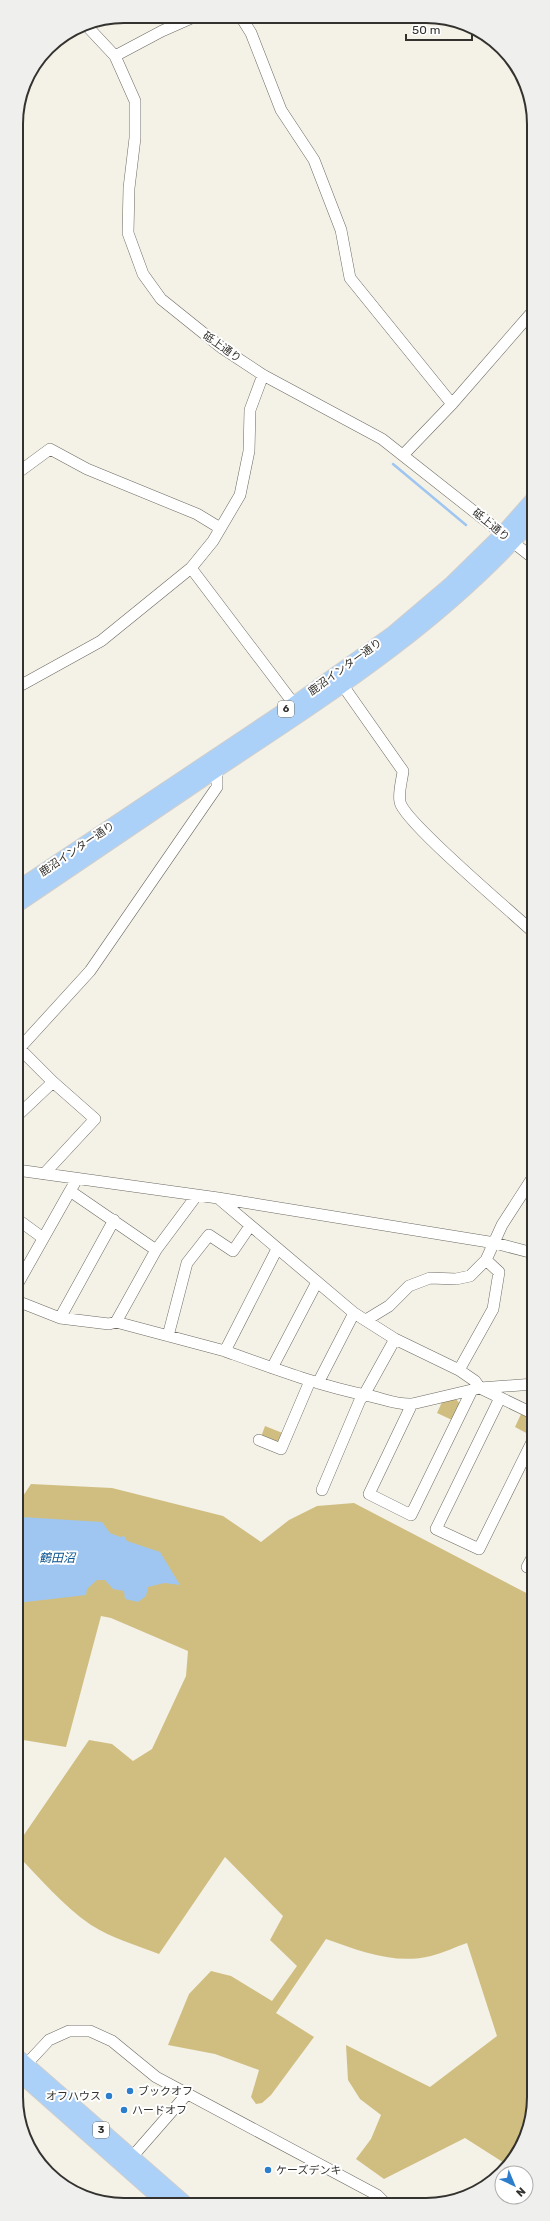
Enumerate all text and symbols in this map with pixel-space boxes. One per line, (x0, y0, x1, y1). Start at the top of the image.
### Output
scale bar (406, 16, 472, 42)
text: 50 m (412, 23, 440, 37)
street label: 砥上通り (200, 329, 244, 365)
street label: 砥上通り (470, 506, 512, 544)
street label: 鹿沼インター通り (306, 636, 384, 698)
road number: 6 (278, 701, 294, 717)
street label: 鹿沼インター通り (37, 819, 117, 879)
water label: 鶴田沼 (39, 1551, 77, 1565)
place label: ブックオフ (138, 2085, 193, 2098)
marker: ブックオフ (125, 2086, 135, 2096)
place label: オフハウス (46, 2090, 101, 2103)
marker: オフハウス (104, 2091, 114, 2101)
place label: ハードオフ (132, 2104, 187, 2117)
marker: ハードオフ (119, 2105, 129, 2115)
road number: 3 (93, 2122, 109, 2138)
place label: ケーズデンキ (276, 2164, 341, 2177)
marker: ケーズデンキ (263, 2165, 273, 2175)
north arrow (494, 2165, 534, 2205)
text: N (513, 2184, 528, 2199)

